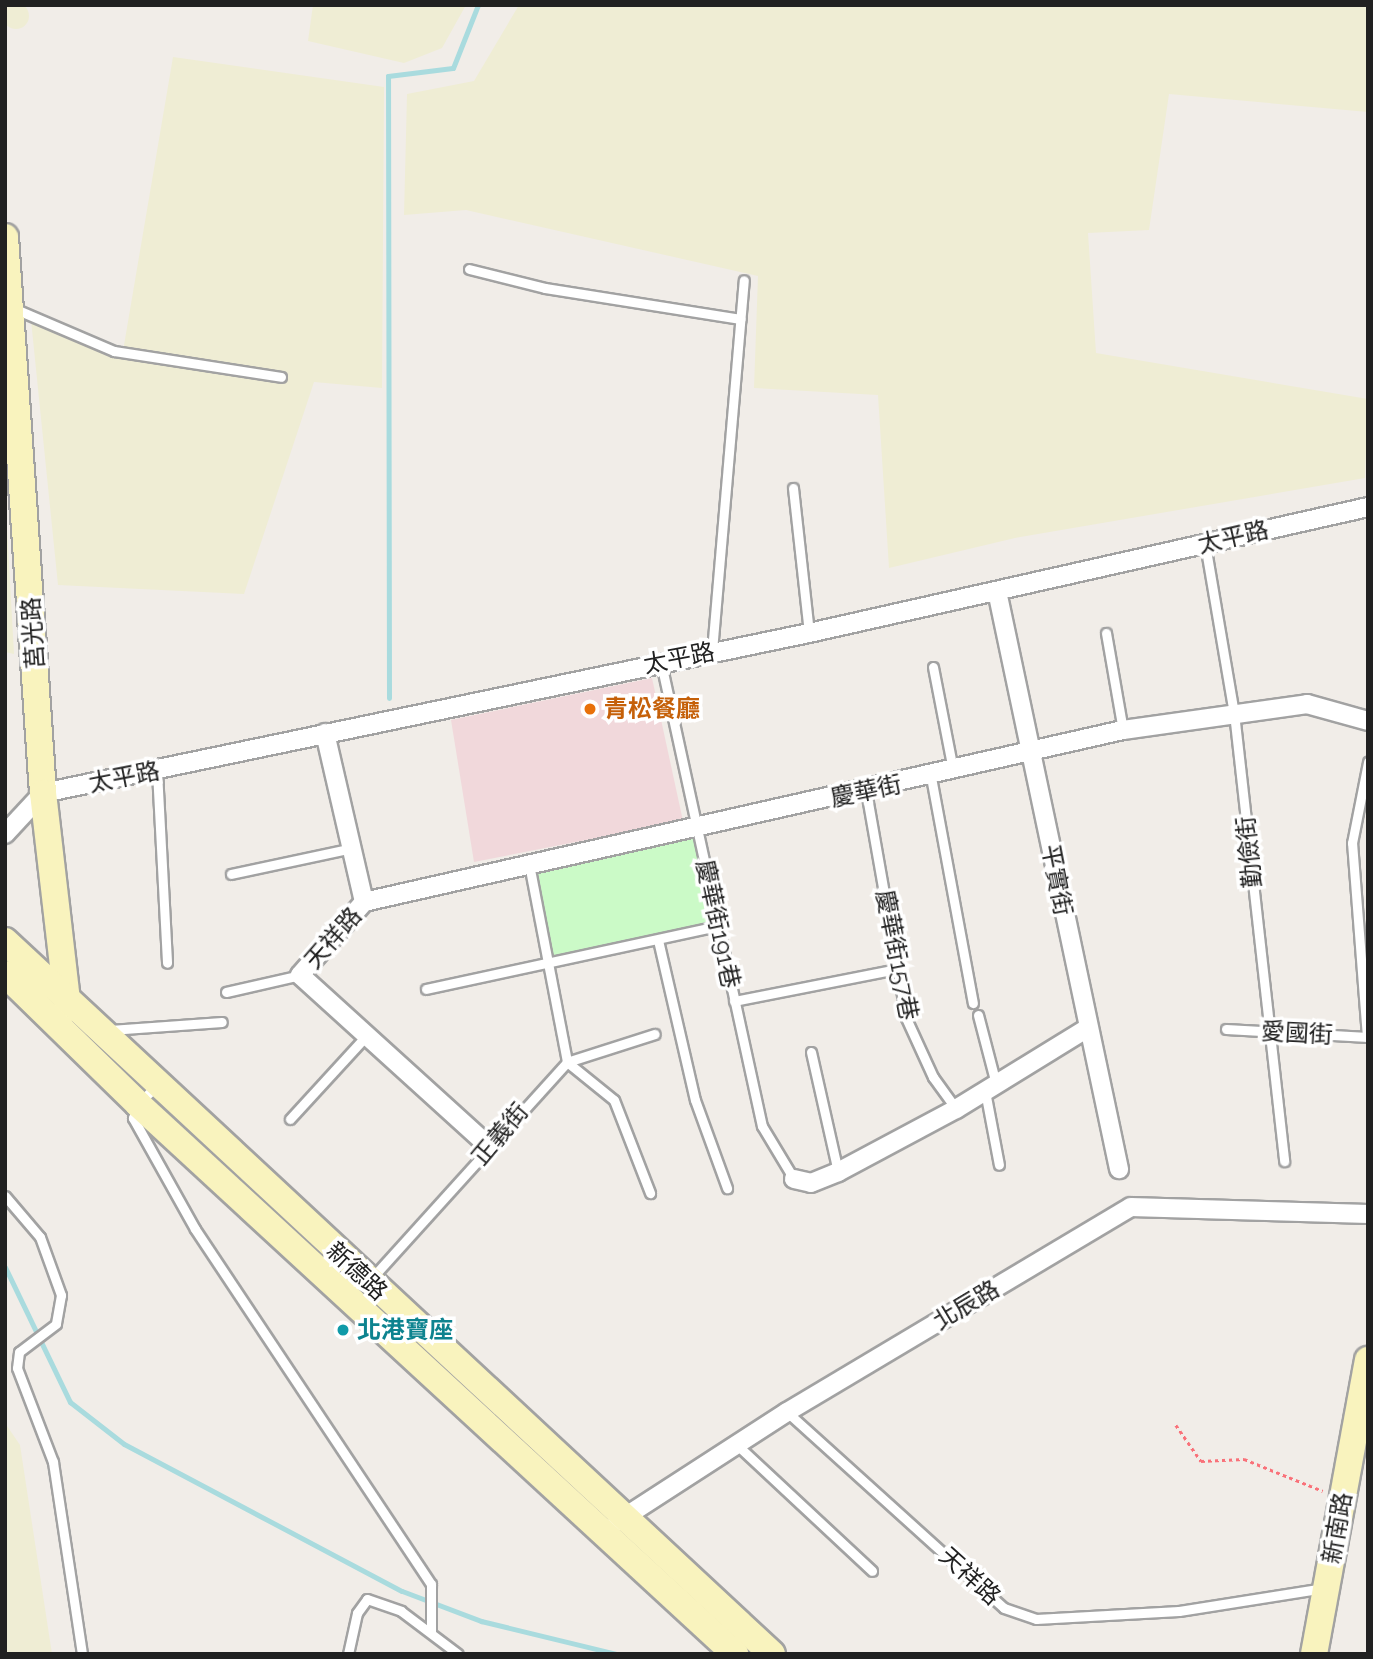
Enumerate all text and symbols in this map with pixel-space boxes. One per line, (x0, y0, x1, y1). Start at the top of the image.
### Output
street label: 太平路 (1195, 515, 1271, 559)
street label: 莒光路 (16, 596, 50, 670)
street label: 太平路 (641, 637, 717, 679)
place label: 青松餐廳 (604, 695, 700, 723)
marker: 青松餐廳 (582, 701, 598, 717)
street label: 太平路 (86, 756, 162, 798)
street label: 慶華街 (828, 769, 904, 813)
street label: 勤儉街 (1231, 815, 1267, 889)
street label: 平實街 (1036, 842, 1078, 918)
street label: 慶華街191巷 (690, 857, 746, 991)
street label: 慶華街157巷 (870, 887, 924, 1023)
street label: 天祥路 (299, 901, 367, 975)
street label: 愛國街 (1260, 1017, 1334, 1049)
street label: 正義街 (466, 1097, 534, 1171)
street label: 新德路 (321, 1236, 393, 1306)
street label: 北辰路 (928, 1274, 1004, 1336)
place label: 北港寶座 (357, 1316, 453, 1344)
marker: 北港寶座 (335, 1322, 351, 1338)
street label: 新南路 (1317, 1490, 1357, 1566)
street label: 天祥路 (934, 1541, 1006, 1611)

